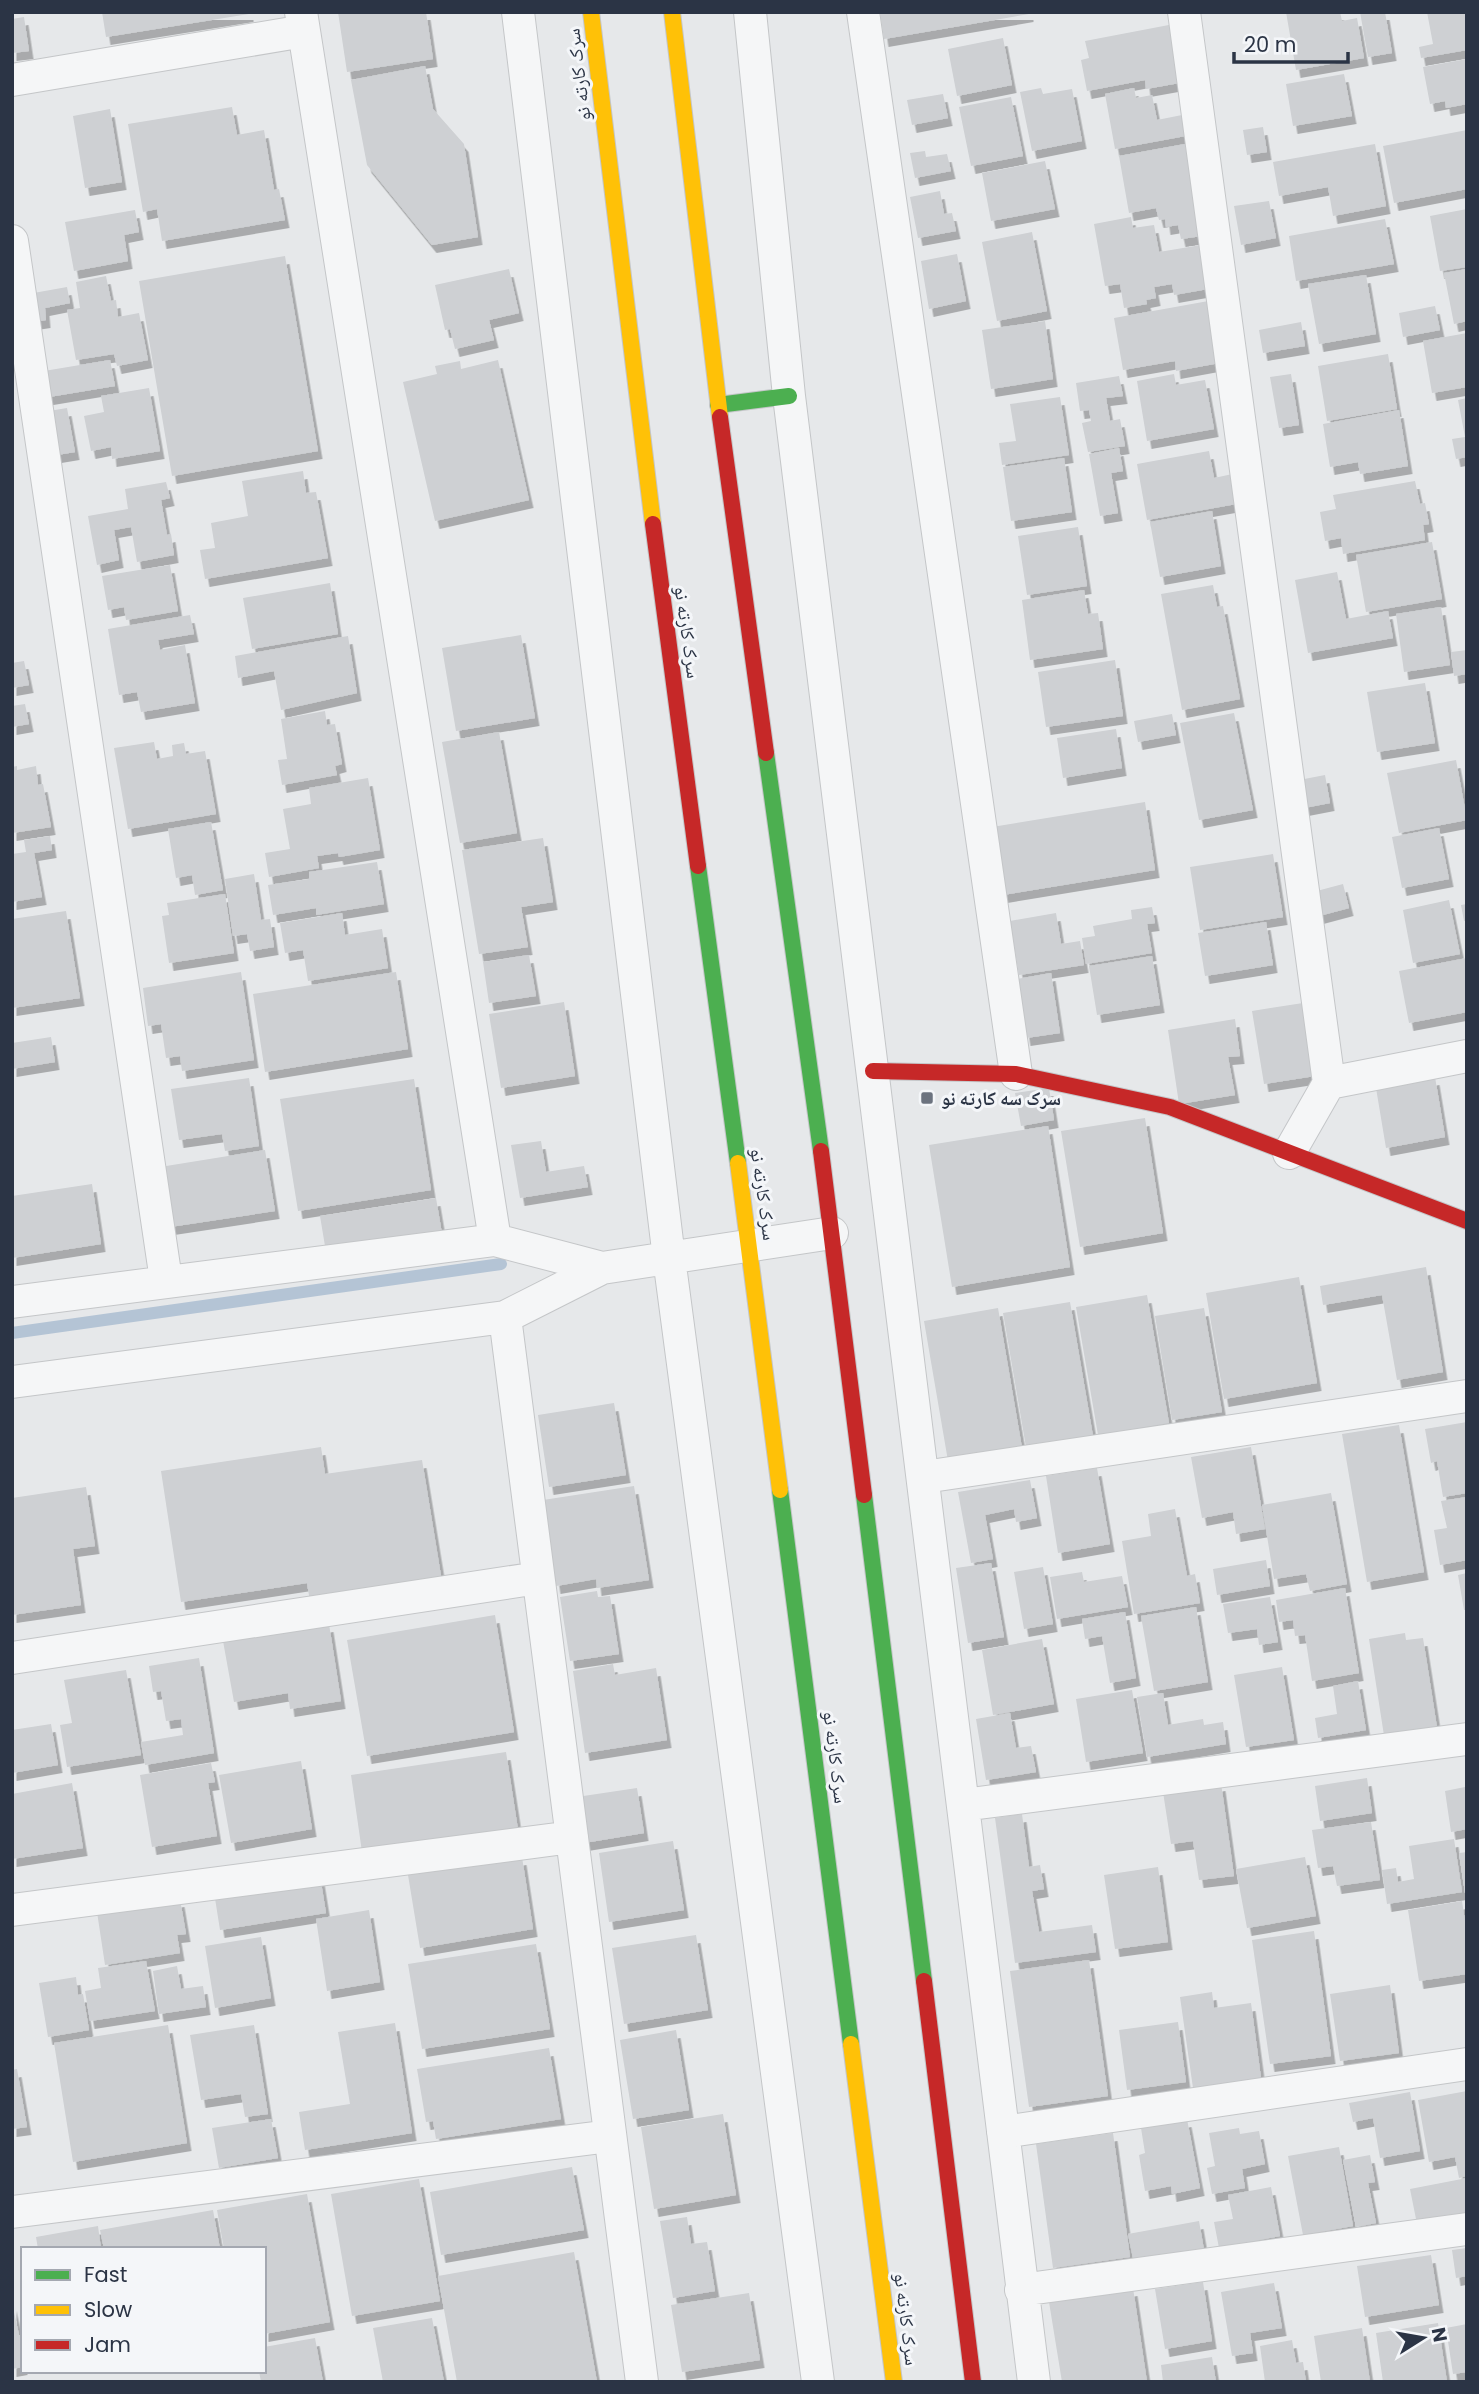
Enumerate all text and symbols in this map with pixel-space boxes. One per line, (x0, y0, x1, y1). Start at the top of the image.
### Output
scale bar (1234, 21, 1348, 65)
street label: سرک کارته نو (559, 27, 598, 123)
text: 20 m (1244, 30, 1297, 59)
street label: سرک کارته نو (668, 584, 707, 680)
place label: سرک سه کارته نو (941, 1085, 1061, 1112)
marker: سرک سه کارته نو (919, 1090, 935, 1106)
street label: سرک کارته نو (744, 1146, 783, 1242)
street label: سرک کارته نو (816, 1709, 855, 1805)
legend (21, 2247, 266, 2373)
text: Fast (84, 2260, 127, 2289)
street label: سرک کارته نو (887, 2271, 926, 2367)
text: Slow (84, 2295, 132, 2324)
north arrow (1388, 2303, 1458, 2373)
text: N (1425, 2325, 1454, 2344)
text: Jam (84, 2330, 131, 2359)

